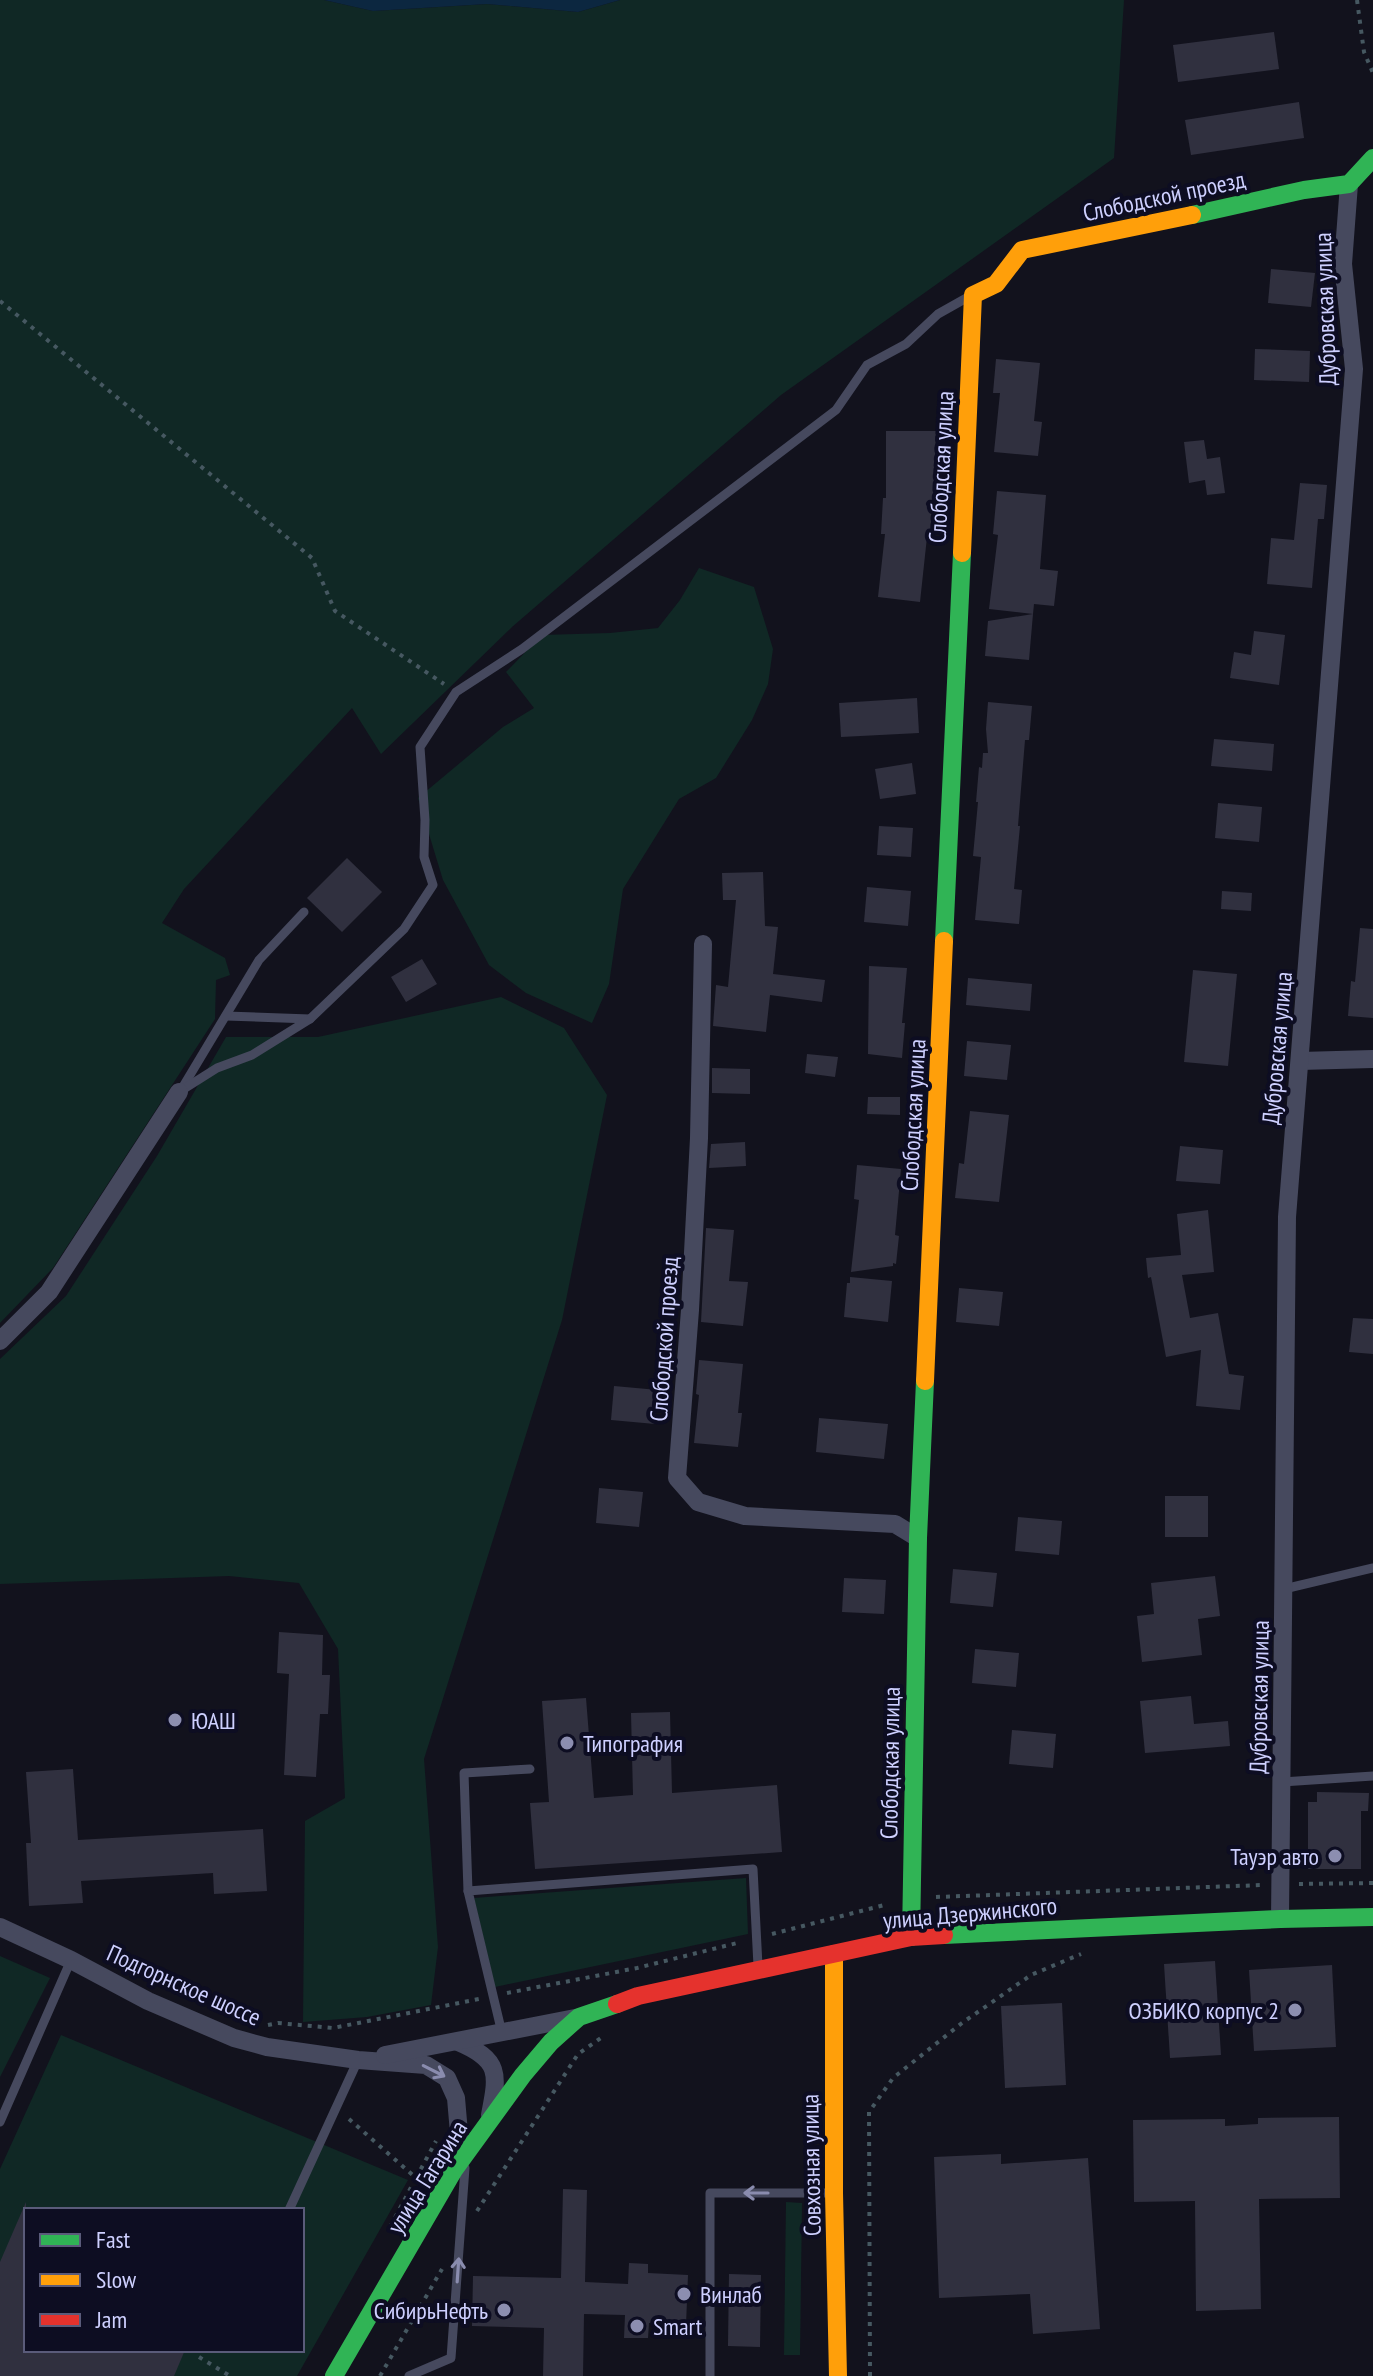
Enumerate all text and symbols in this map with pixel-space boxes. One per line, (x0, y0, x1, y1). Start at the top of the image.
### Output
street label: Слободской проезд (1080, 164, 1248, 228)
street label: Дубровская улица (1307, 232, 1343, 386)
street label: Слободская улица (922, 390, 960, 544)
street label: Дубровская улица (1255, 970, 1299, 1126)
street label: Слободская улица (894, 1038, 932, 1192)
street label: Слободской проезд (643, 1255, 685, 1422)
street label: Дубровская улица (1242, 1620, 1276, 1774)
street label: Слободская улица (873, 1687, 907, 1839)
place label: ЮАШ (191, 1705, 236, 1736)
marker: ЮАШ (166, 1711, 184, 1729)
place label: Типография (583, 1728, 683, 1759)
marker: Типография (558, 1734, 576, 1752)
place label: Тауэр авто (1230, 1841, 1319, 1872)
marker: Тауэр авто (1326, 1847, 1344, 1865)
street label: улица Дзержинского (882, 1890, 1058, 1936)
street label: Подгорнское шоссе (102, 1937, 266, 2033)
place label: ОЗБИКО корпус 2 (1128, 1995, 1279, 2026)
marker: ОЗБИКО корпус 2 (1286, 2001, 1304, 2019)
one-way arrow (422, 2063, 446, 2079)
street label: Совхозная улица (794, 2094, 828, 2236)
street label: улица Гагарина (380, 2115, 474, 2239)
one-way arrow (743, 2185, 770, 2201)
legend (24, 2208, 304, 2352)
text: Fast (96, 2224, 131, 2255)
one-way arrow (451, 2257, 466, 2284)
text: Slow (96, 2264, 137, 2295)
place label: Винлаб (700, 2279, 762, 2310)
marker: Винлаб (675, 2285, 693, 2303)
place label: СибирьНефть (374, 2295, 488, 2326)
marker: СибирьНефть (495, 2301, 513, 2319)
text: Jam (95, 2304, 127, 2335)
place label: Smart (653, 2311, 703, 2342)
marker: Smart (628, 2317, 646, 2335)

